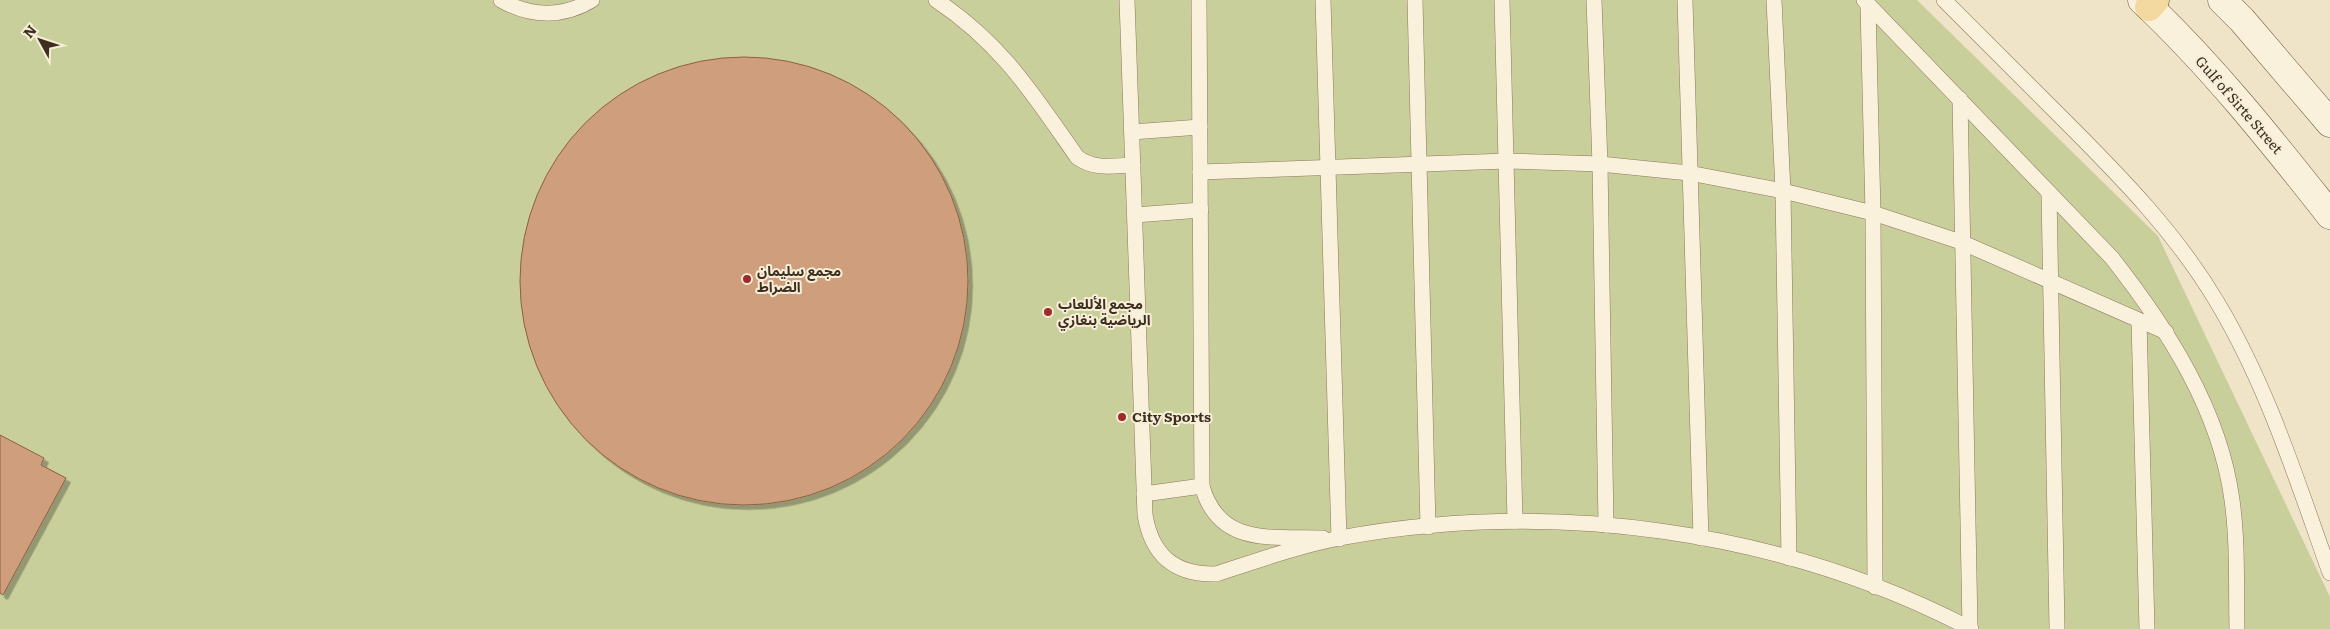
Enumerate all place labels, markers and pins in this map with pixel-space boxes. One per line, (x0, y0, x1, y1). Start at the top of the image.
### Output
place label: مجمع سليمان الضراط (757, 260, 841, 296)
marker: مجمع سليمان الضراط (741, 273, 753, 285)
place label: مجمع الأللعاب الرياضية بنغازي (1058, 293, 1151, 331)
marker: مجمع الأللعاب الرياضية بنغازي (1042, 306, 1054, 318)
place label: City Sports (1132, 406, 1211, 426)
marker: City Sports (1116, 411, 1128, 423)

